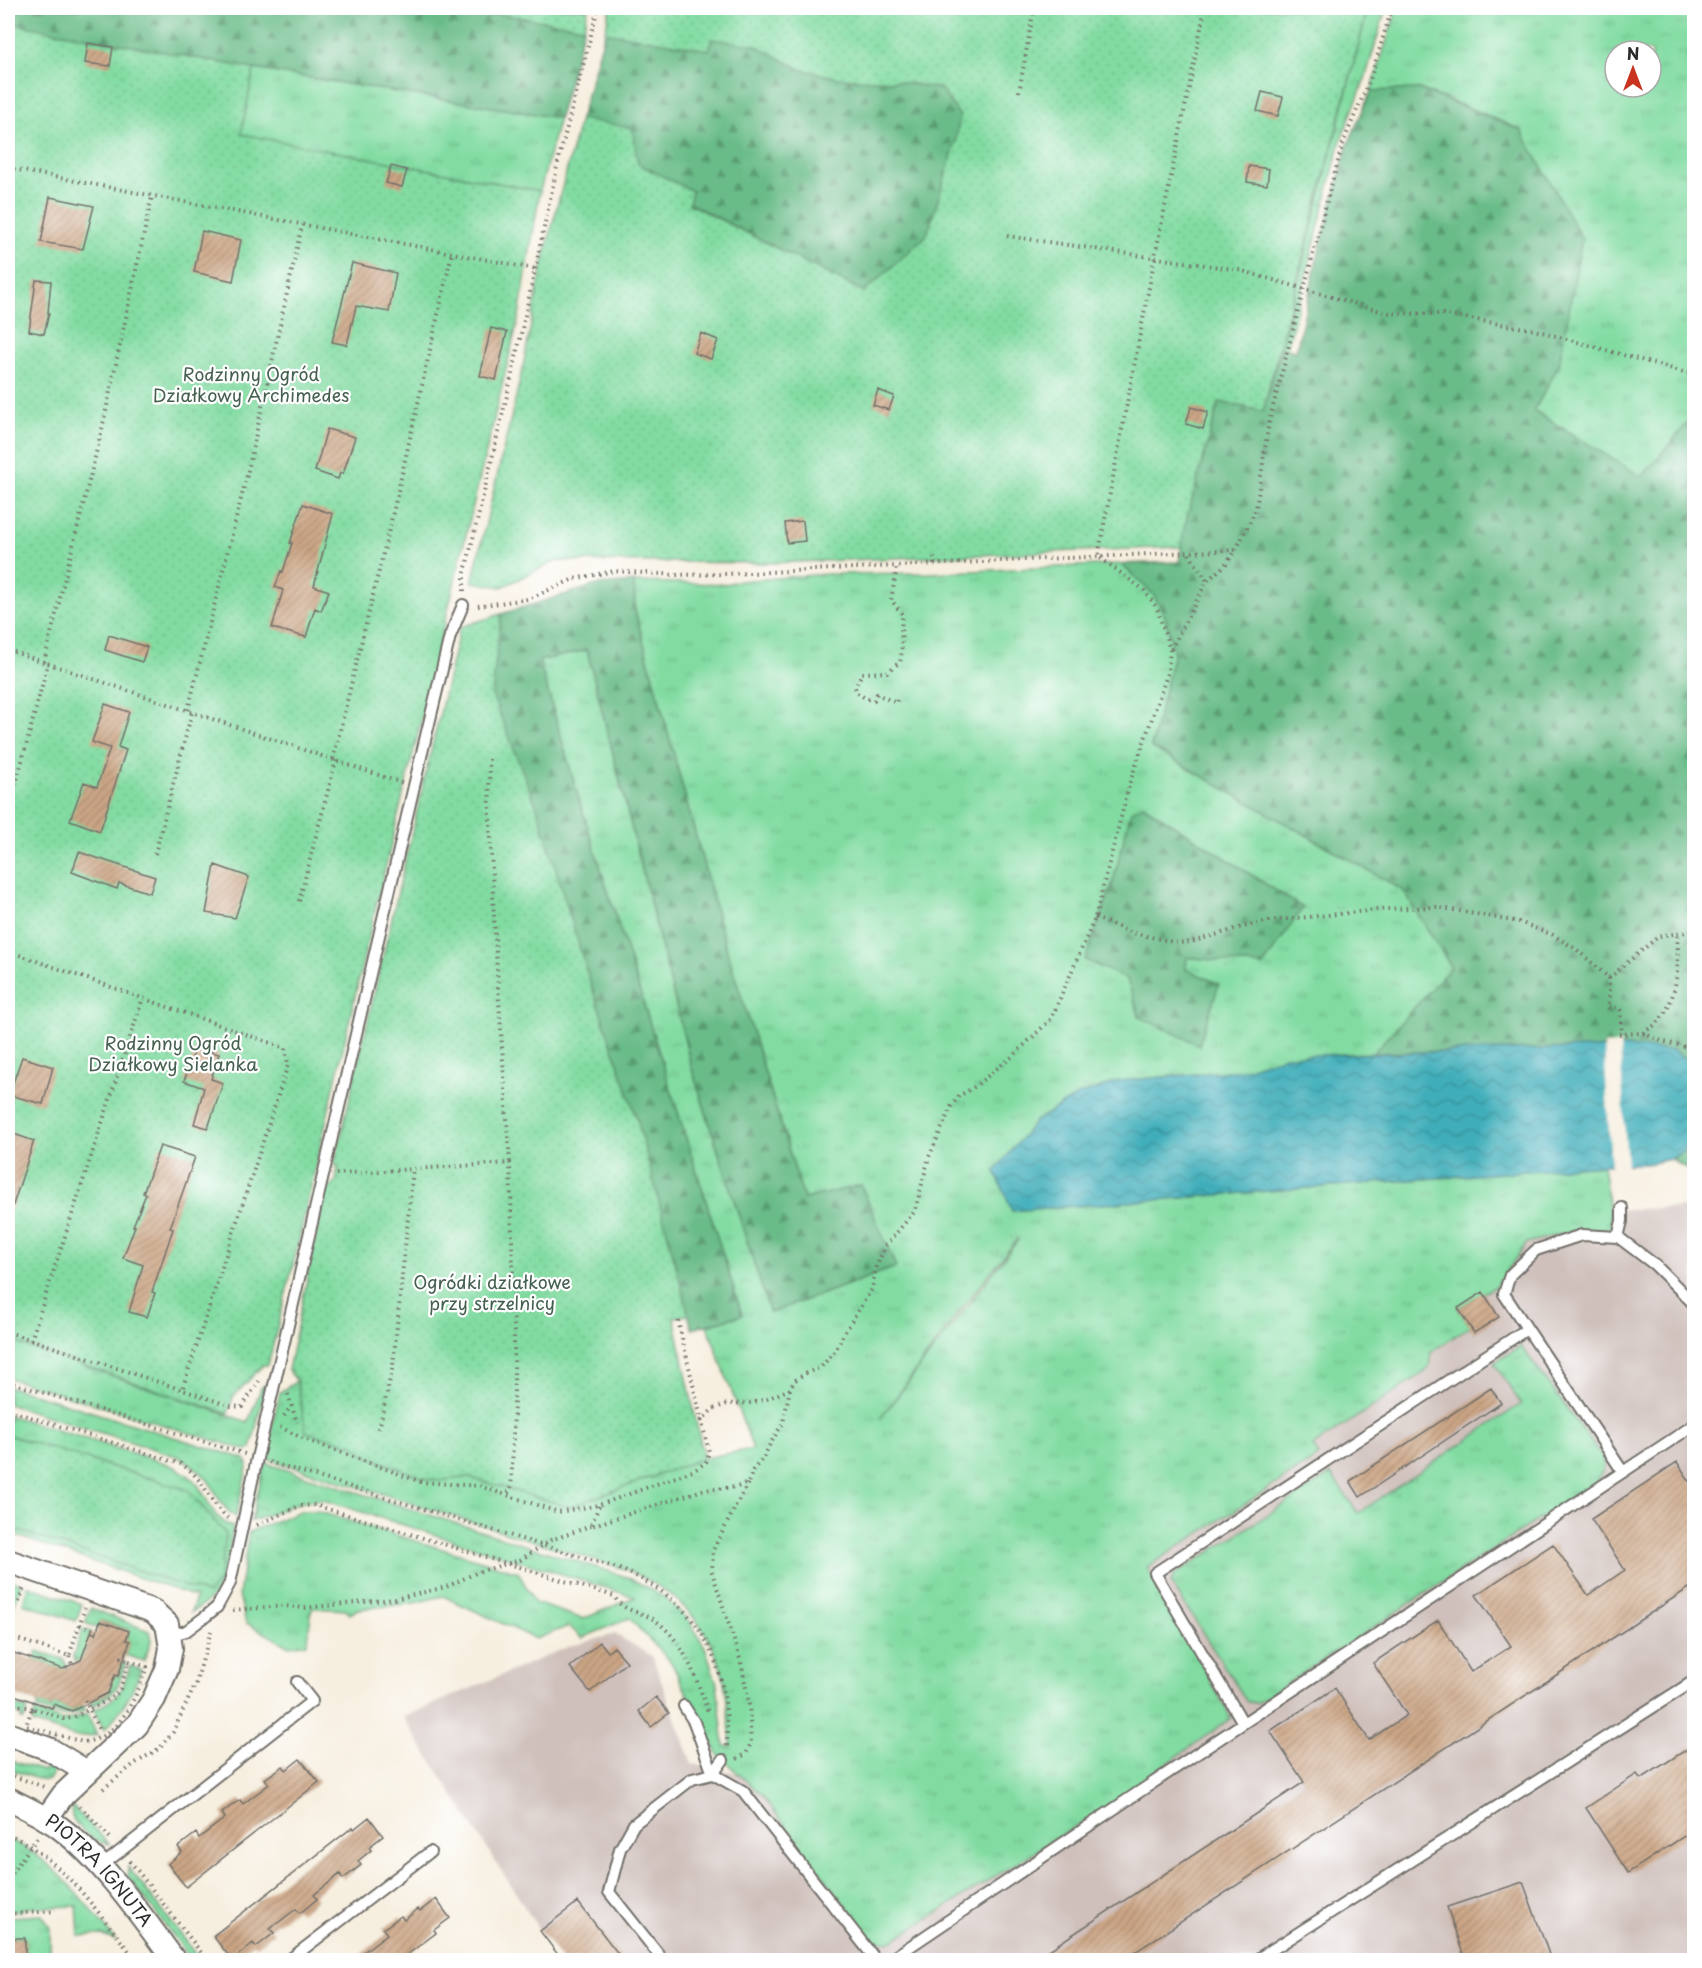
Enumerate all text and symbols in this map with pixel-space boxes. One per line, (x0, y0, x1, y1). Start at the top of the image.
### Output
north arrow (1603, 39, 1663, 99)
text: N (1627, 41, 1639, 65)
park label: Rodzinny Ogród Działkowy Archimedes (153, 360, 349, 408)
park label: Rodzinny Ogród Działkowy Sielanka (88, 1029, 258, 1077)
park label: Ogródki działkowe przy strzelnicy (413, 1268, 571, 1316)
street label: PIOTRA IGNUTA (40, 1806, 160, 1932)

